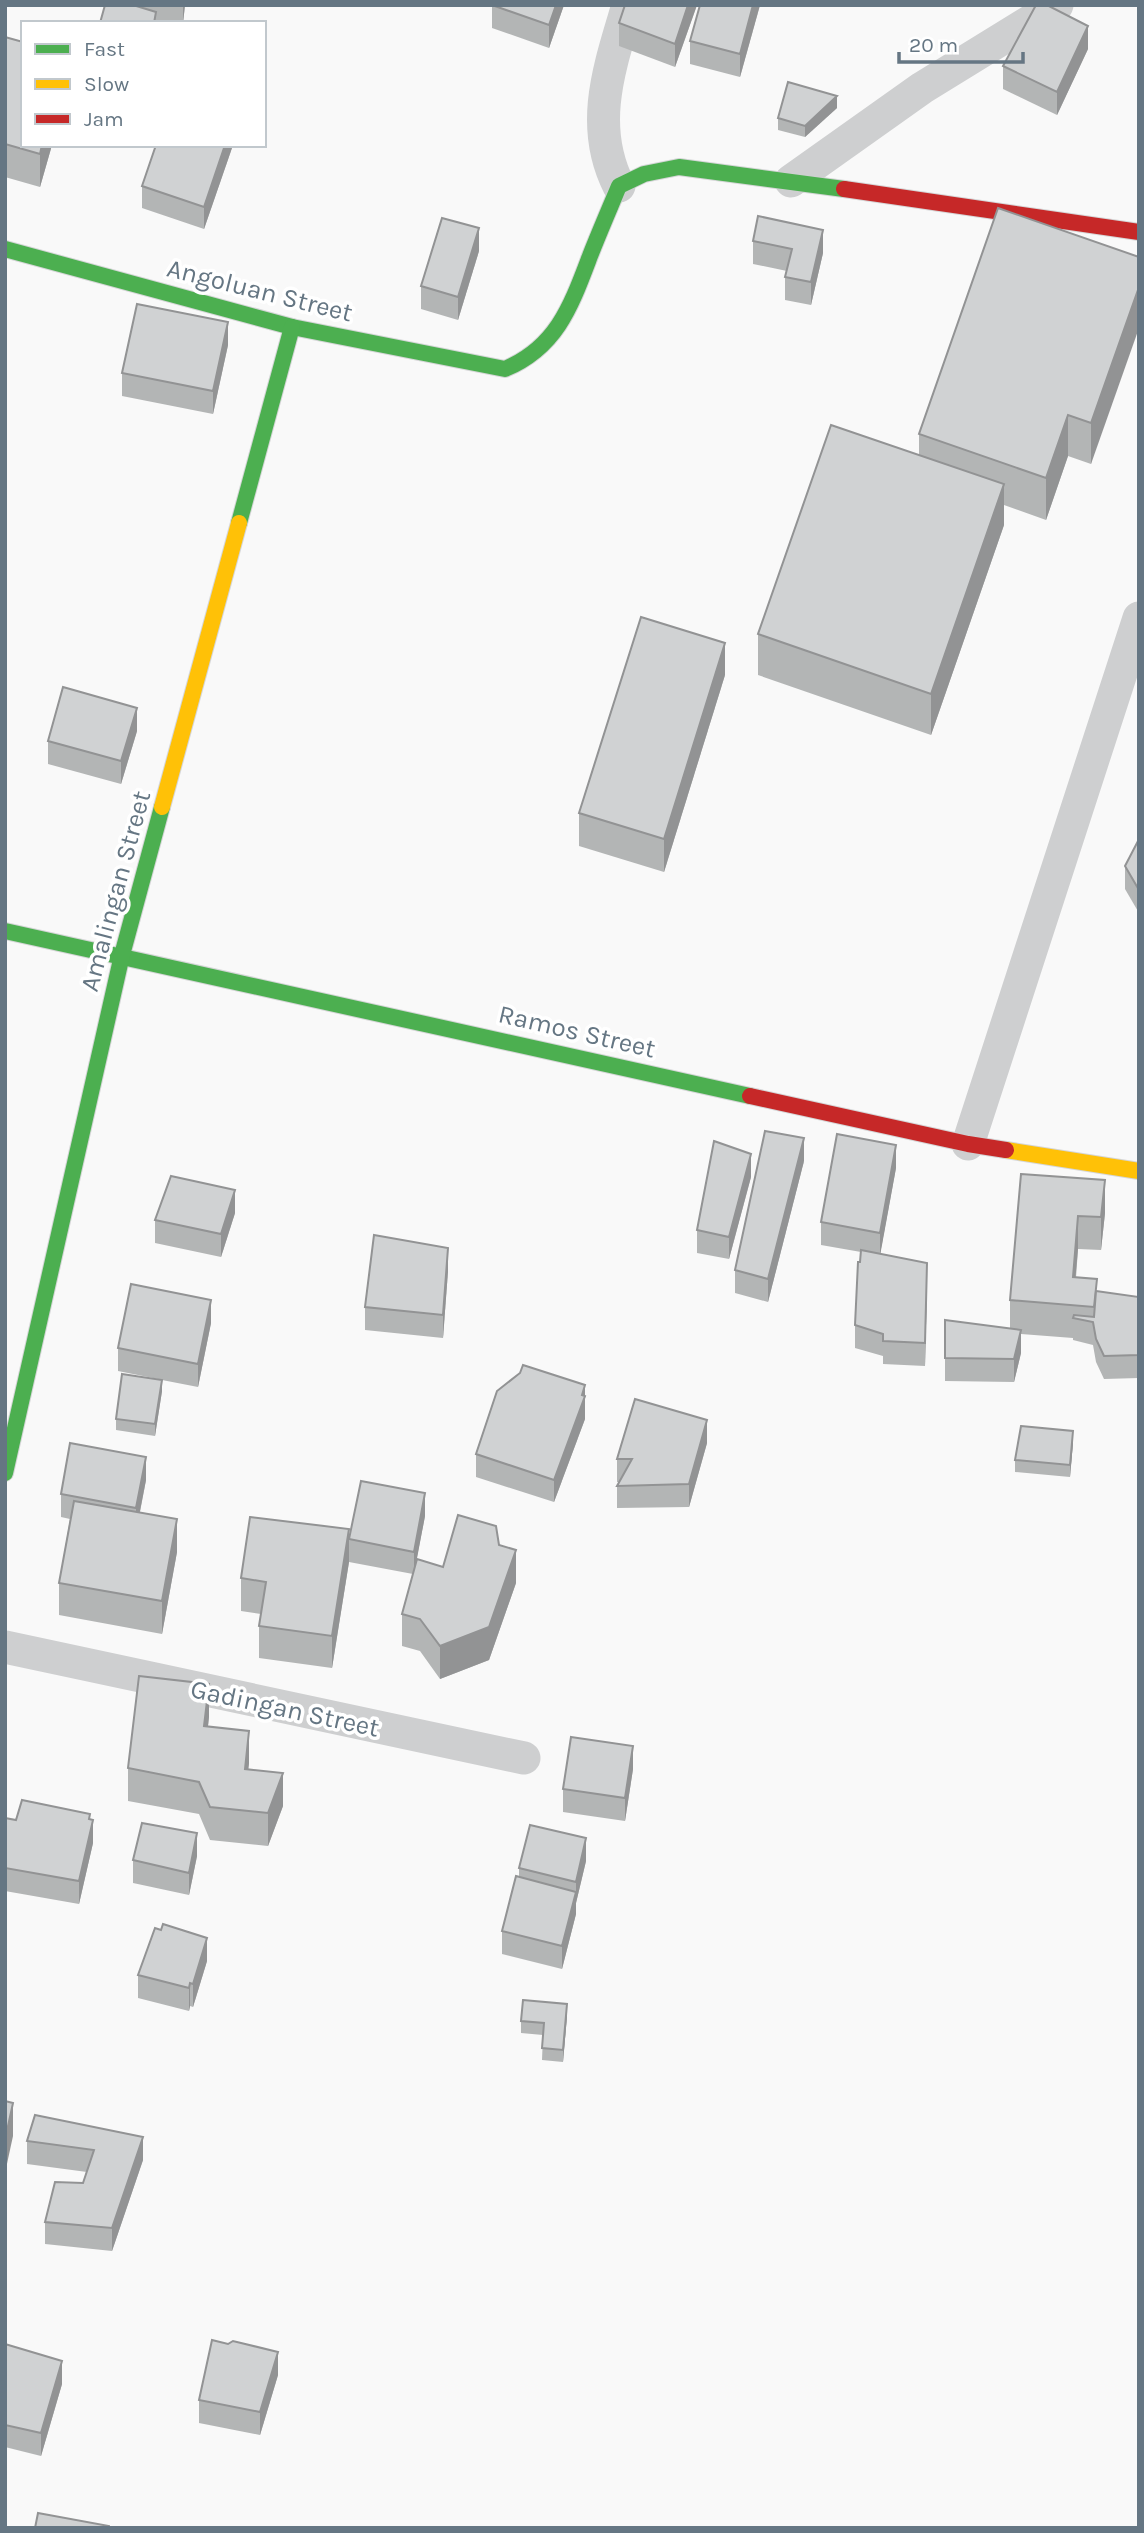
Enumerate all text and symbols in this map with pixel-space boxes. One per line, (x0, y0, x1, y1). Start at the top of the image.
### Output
legend (21, 21, 266, 147)
scale bar (899, 21, 1023, 65)
text: 20 m (909, 33, 958, 57)
text: Fast (84, 37, 125, 61)
text: Slow (84, 72, 129, 96)
text: Jam (84, 107, 124, 131)
street label: Angoluan Street (164, 252, 356, 329)
street label: Amalingan Street (74, 787, 157, 995)
street label: Ramos Street (495, 998, 659, 1065)
street label: Gadingan Street (188, 1673, 382, 1744)

